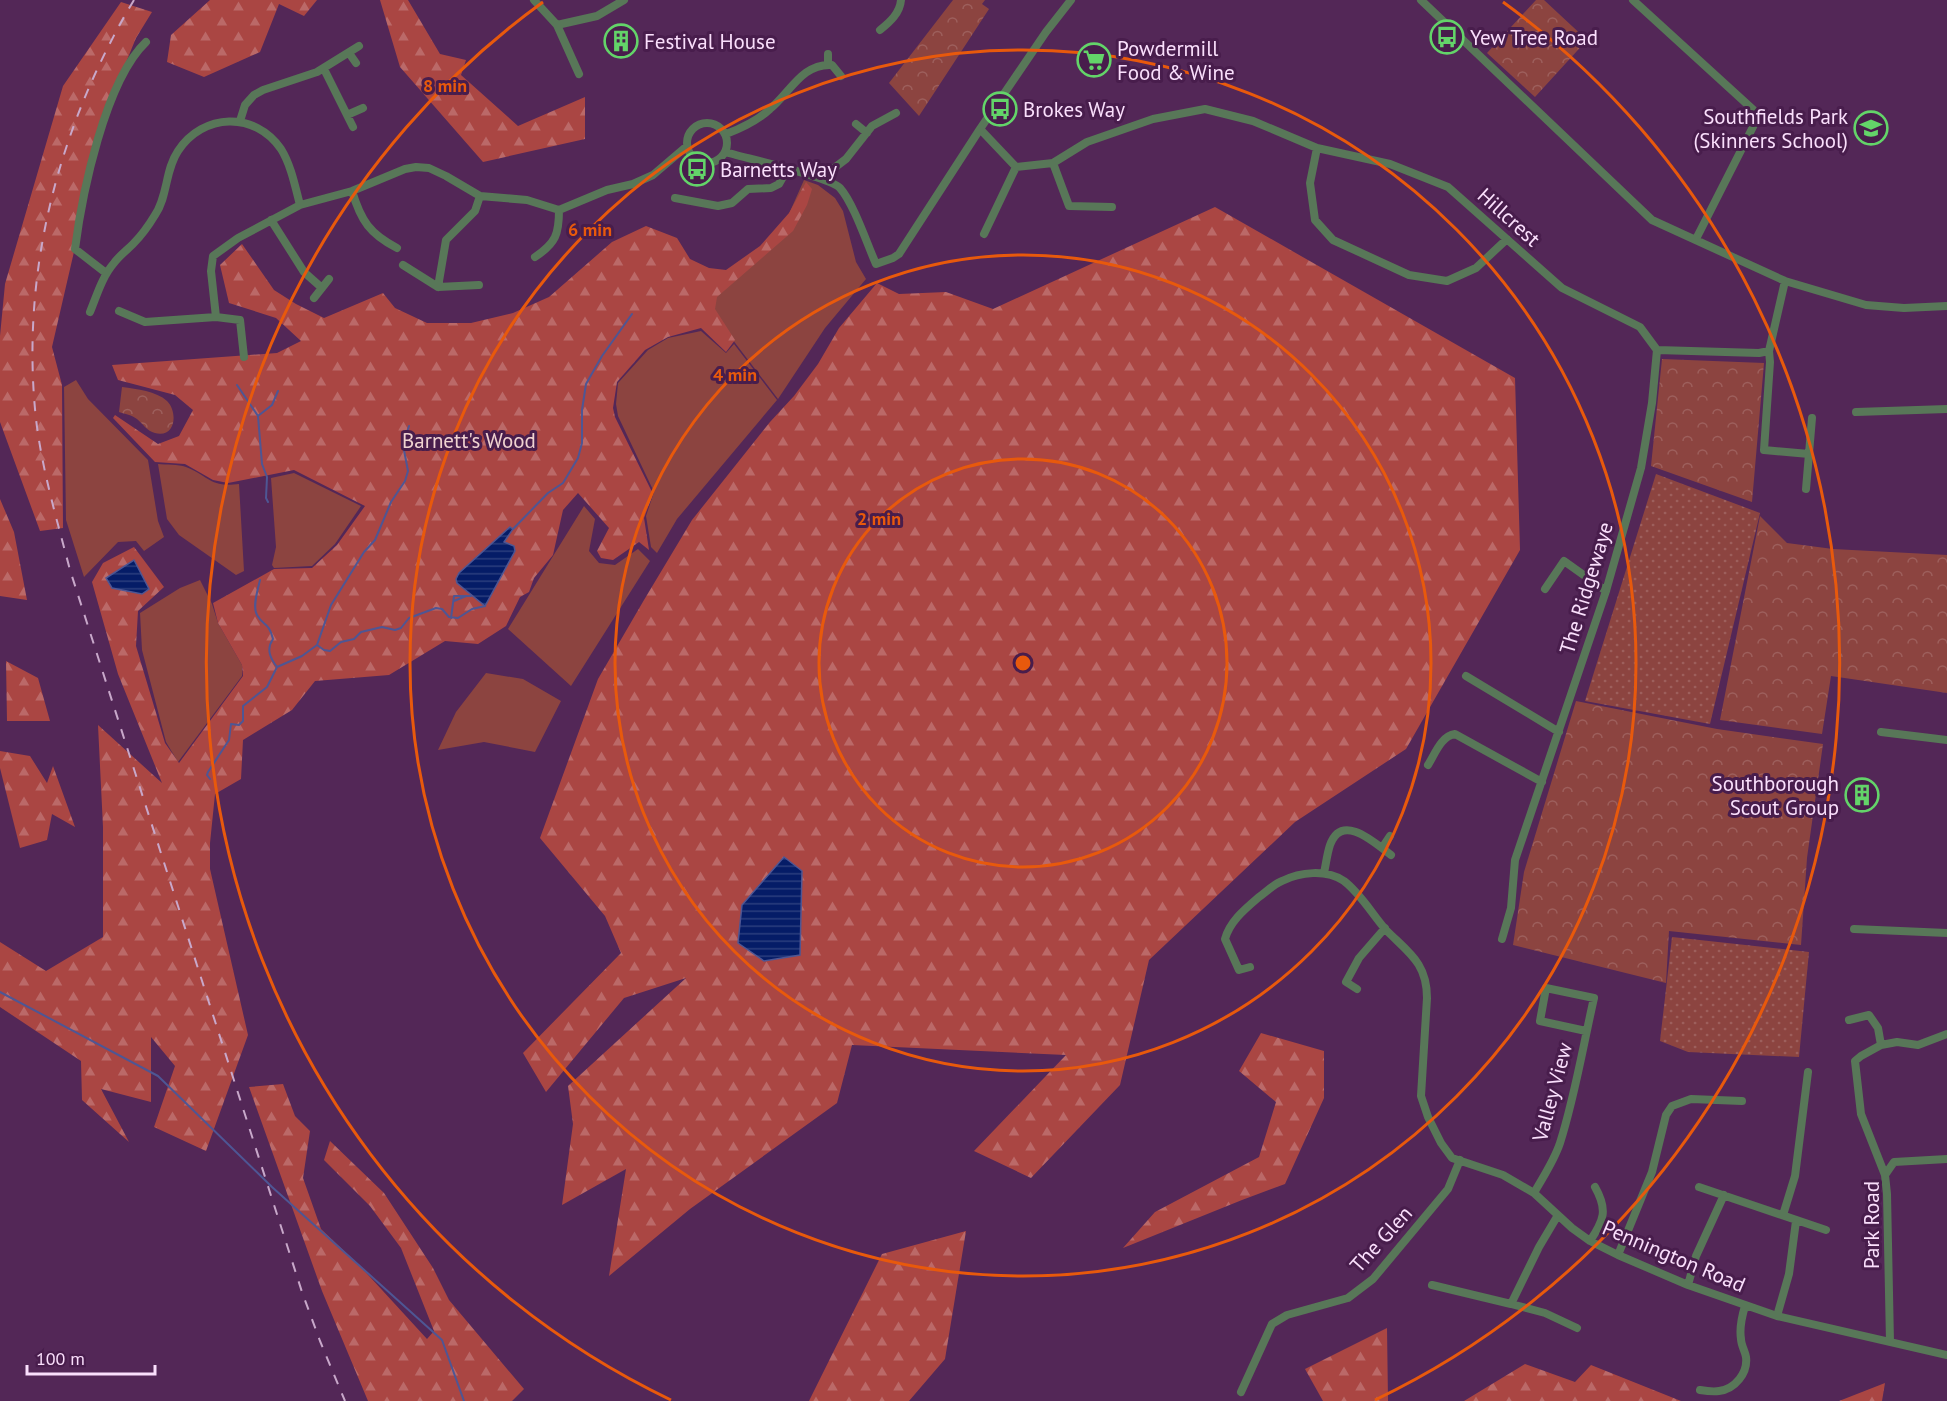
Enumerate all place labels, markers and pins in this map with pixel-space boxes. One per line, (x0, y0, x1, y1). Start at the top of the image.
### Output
bus stop icon: Yew Tree Road (1429, 19, 1465, 55)
building icon: Festival House (603, 23, 639, 59)
place label: Yew Tree Road (1470, 24, 1598, 51)
place label: Festival House (644, 28, 776, 55)
place label: Powdermill Food & Wine (1117, 35, 1235, 86)
supermarket icon: Powdermill Food & Wine (1076, 42, 1112, 78)
bus stop icon: Brokes Way (982, 91, 1018, 127)
place label: Brokes Way (1023, 96, 1125, 123)
place label: Southfields Park (Skinners School) (1693, 103, 1848, 154)
school or university icon: Southfields Park (Skinners School) (1853, 110, 1889, 146)
bus stop icon: Barnetts Way (679, 151, 715, 187)
place label: Barnetts Way (720, 156, 837, 183)
centre of rings (1013, 653, 1033, 673)
place label: Southborough Scout Group (1712, 770, 1839, 821)
building icon: Southborough Scout Group (1844, 777, 1880, 813)

